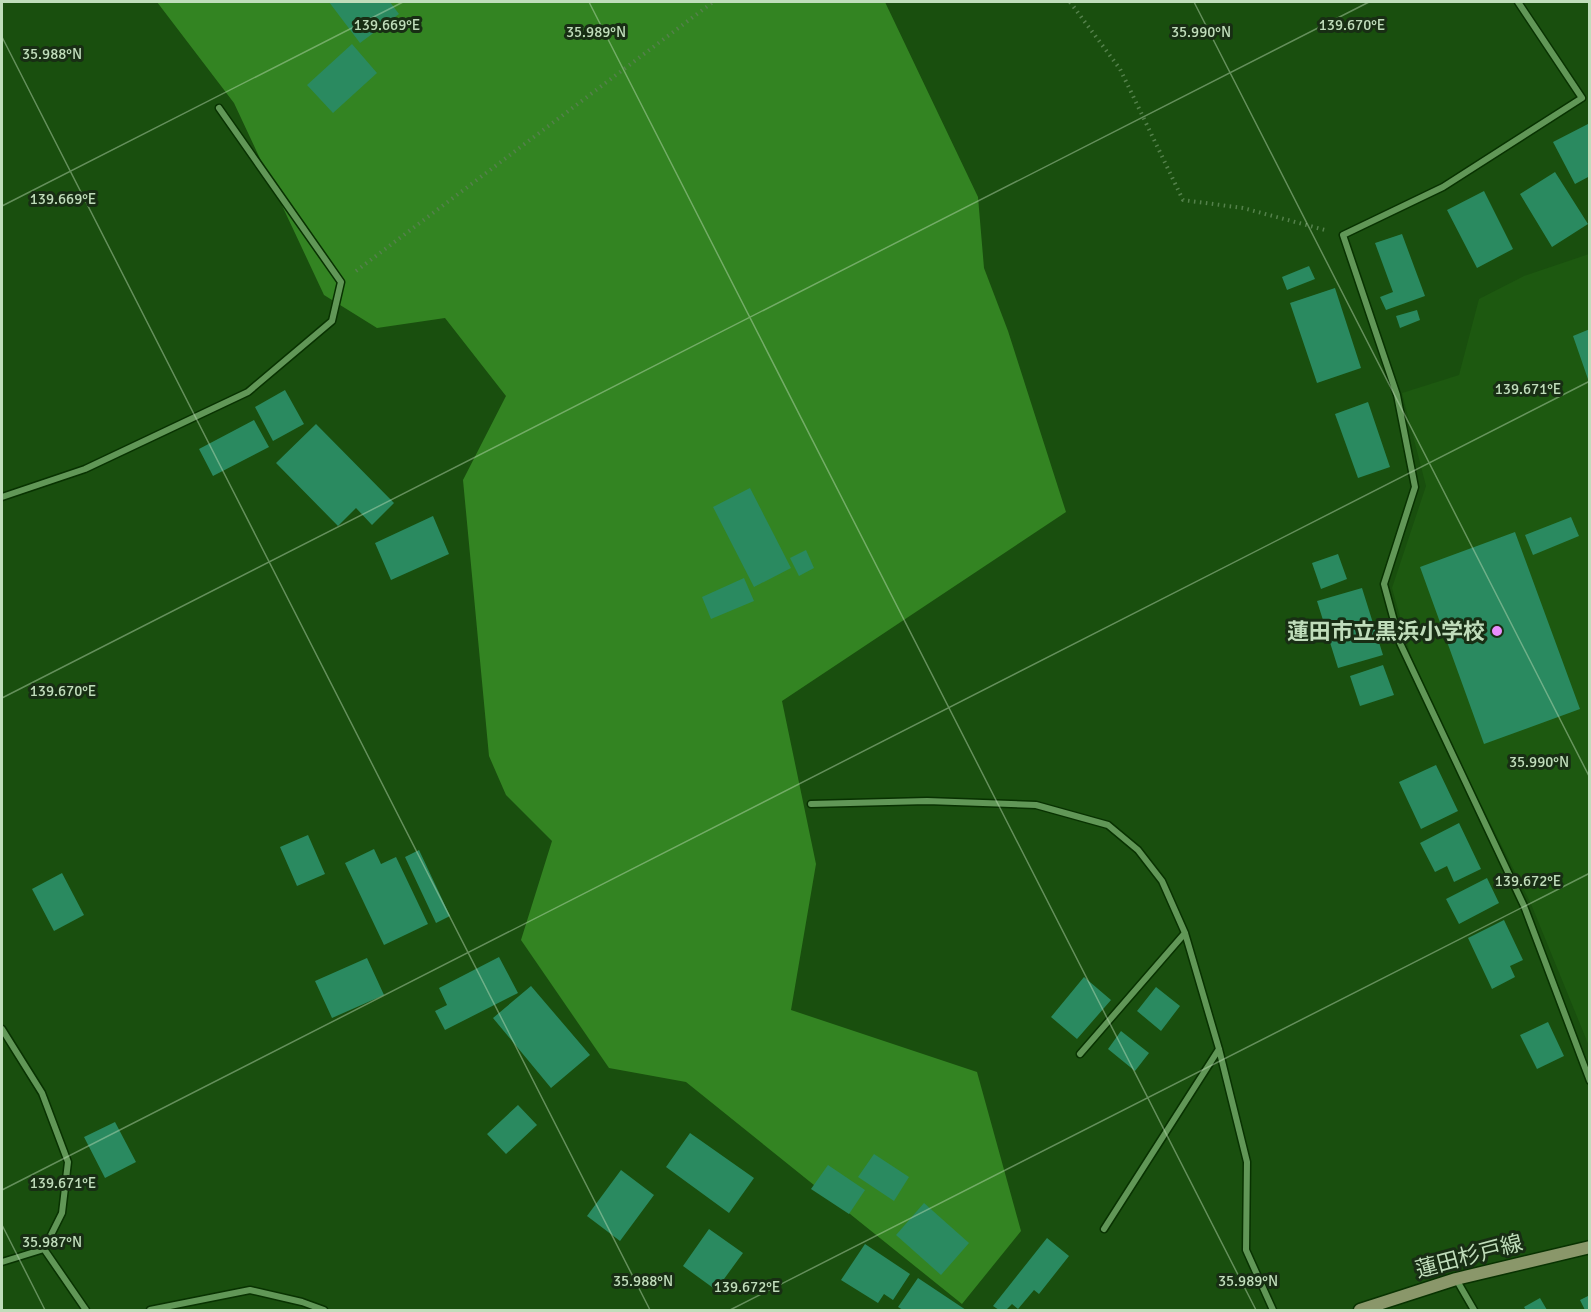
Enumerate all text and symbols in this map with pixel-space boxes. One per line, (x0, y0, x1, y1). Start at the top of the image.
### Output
text: 139.669°E (354, 16, 420, 34)
text: 139.670°E (1319, 16, 1385, 34)
text: 35.989°N (566, 23, 626, 41)
text: 35.990°N (1171, 23, 1231, 41)
text: 35.988°N (22, 45, 82, 63)
text: 139.669°E (30, 190, 96, 208)
text: 139.671°E (1495, 380, 1561, 398)
place label: 蓮田市立黒浜小学校 (1287, 618, 1485, 645)
marker: 蓮田市立黒浜小学校 (1490, 624, 1504, 638)
text: 139.670°E (30, 682, 96, 700)
text: 35.990°N (1509, 753, 1569, 771)
text: 139.672°E (1495, 872, 1561, 890)
text: 139.671°E (30, 1174, 96, 1192)
street label: 蓮田杉戸線 (1412, 1229, 1526, 1283)
text: 35.987°N (22, 1233, 82, 1251)
text: 35.988°N (613, 1272, 673, 1290)
text: 35.989°N (1218, 1272, 1278, 1290)
text: 139.672°E (714, 1278, 780, 1296)

